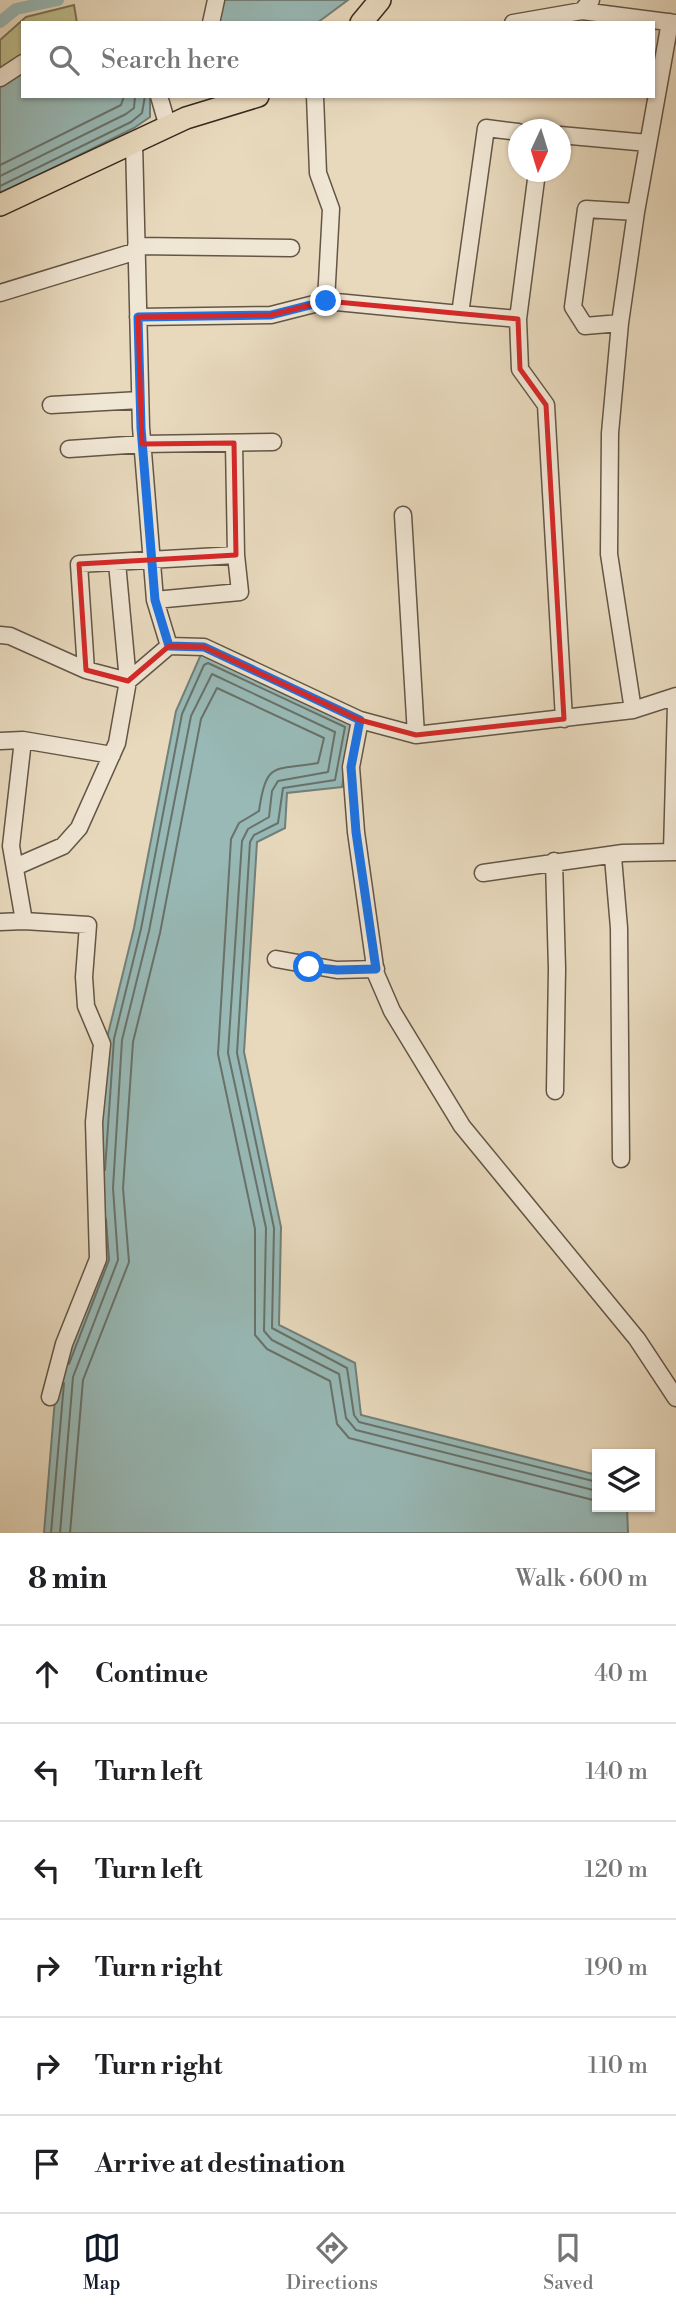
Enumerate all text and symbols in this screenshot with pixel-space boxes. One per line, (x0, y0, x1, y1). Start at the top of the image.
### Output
search box (21, 21, 655, 98)
icon: search (45, 41, 83, 79)
text: Search here (101, 44, 240, 76)
north arrow (508, 119, 571, 182)
route end (310, 285, 341, 316)
route start (293, 951, 324, 982)
map controls (592, 1449, 655, 1512)
button: layers (592, 1449, 655, 1512)
text: 8 min (28, 1560, 107, 1598)
text: Walk · 600 m (516, 1565, 648, 1593)
icon: ahead (28, 1655, 66, 1693)
text: Continue (95, 1658, 208, 1690)
text: 40 m (594, 1660, 648, 1688)
icon: left (28, 1753, 66, 1791)
text: Turn left (95, 1756, 203, 1788)
text: 140 m (585, 1758, 648, 1786)
icon: left (28, 1851, 66, 1889)
text: Turn left (95, 1854, 203, 1886)
text: 120 m (584, 1856, 648, 1884)
icon: right (28, 1949, 66, 1987)
text: Turn right (95, 1952, 223, 1984)
text: 190 m (585, 1954, 648, 1982)
icon: right (28, 2047, 66, 2085)
text: Turn right (95, 2050, 223, 2082)
text: 110 m (588, 2052, 648, 2080)
icon: arrive (28, 2145, 66, 2183)
text: Arrive at destination (95, 2148, 345, 2180)
tab: Map (83, 2229, 121, 2295)
tab: Directions (286, 2229, 378, 2295)
tab: Saved (543, 2229, 593, 2295)

